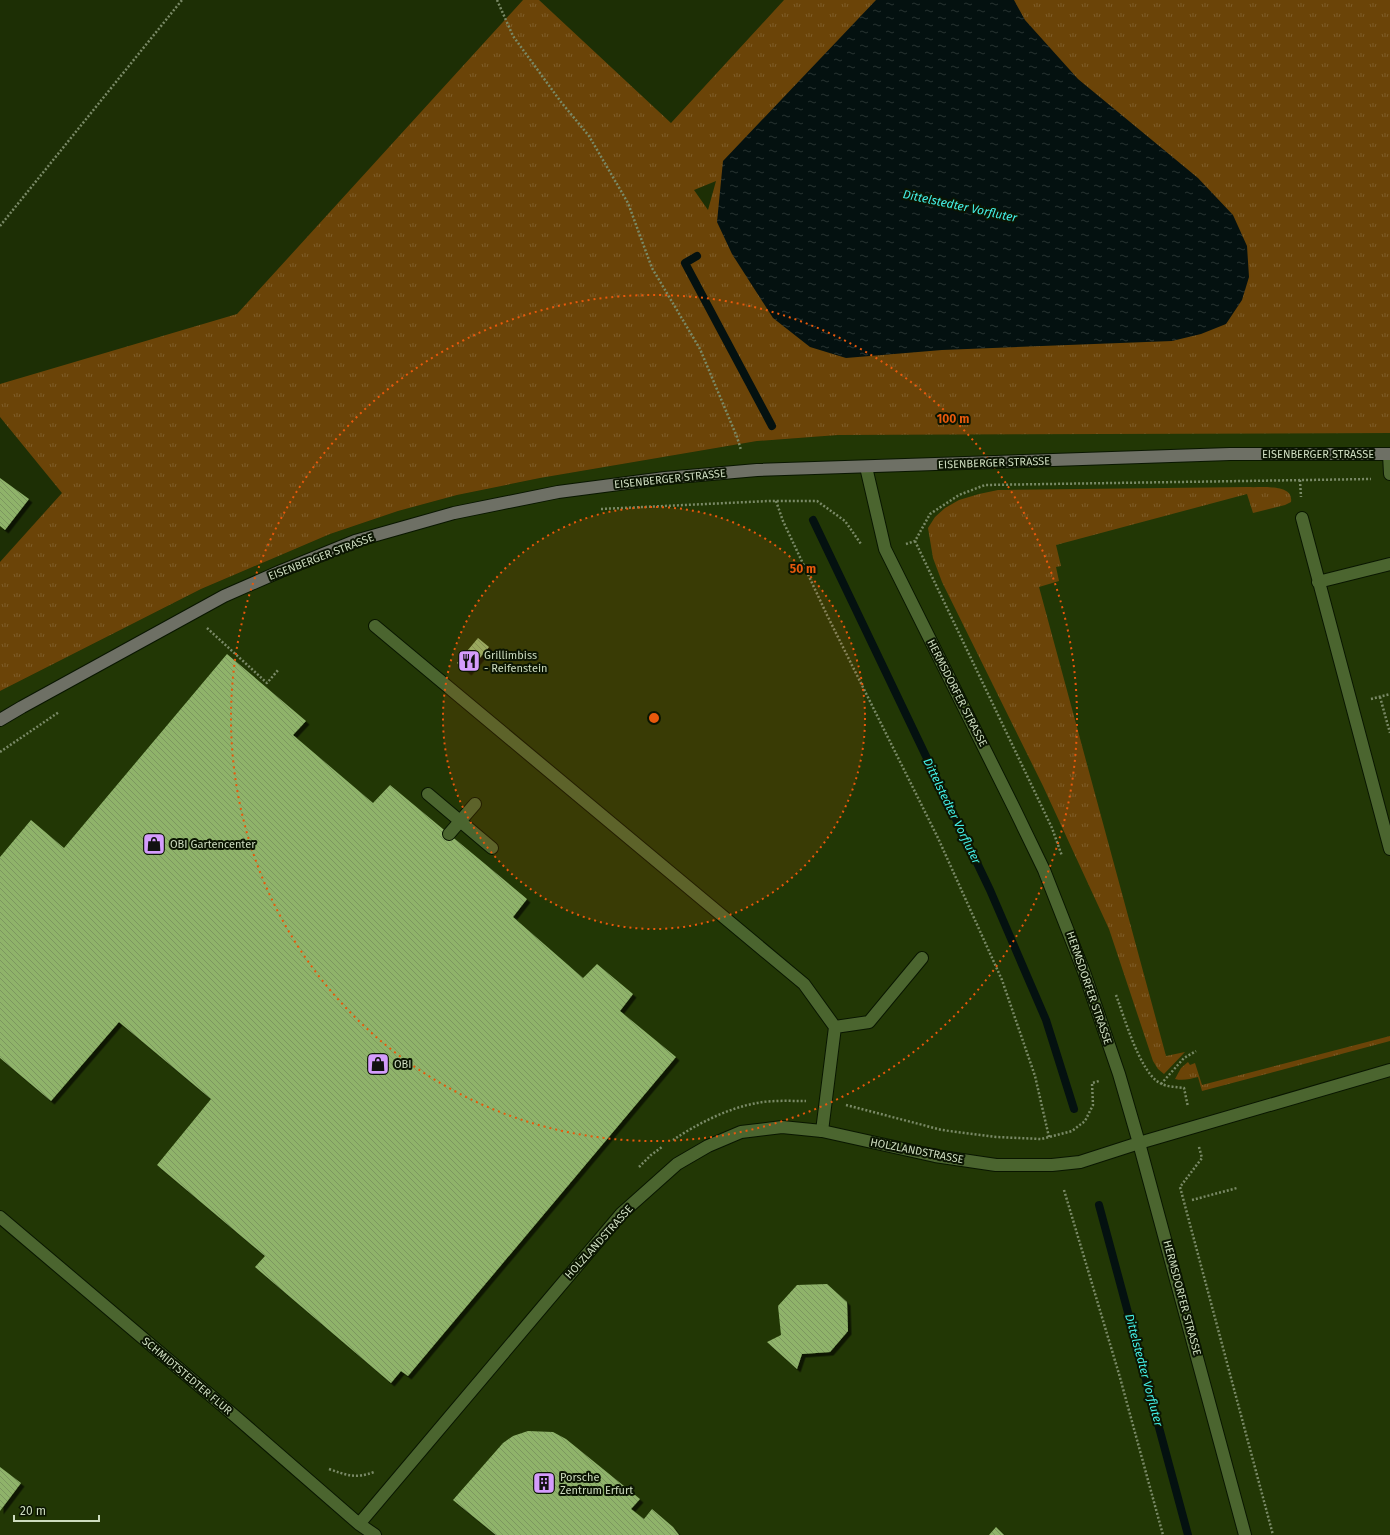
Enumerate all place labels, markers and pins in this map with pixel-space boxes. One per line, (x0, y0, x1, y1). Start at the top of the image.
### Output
restaurant icon: Grillimbiss - Reifenstein (456, 648, 482, 674)
place label: Grillimbiss - Reifenstein (484, 649, 547, 675)
centre of rings (647, 711, 661, 725)
shop icon: OBI Gartencenter (141, 831, 167, 857)
place label: OBI Gartencenter (170, 838, 256, 851)
shop icon: OBI (365, 1051, 391, 1077)
place label: OBI (394, 1058, 412, 1071)
building icon: Porsche Zentrum Erfurt (531, 1470, 557, 1496)
place label: Porsche Zentrum Erfurt (560, 1471, 633, 1497)

